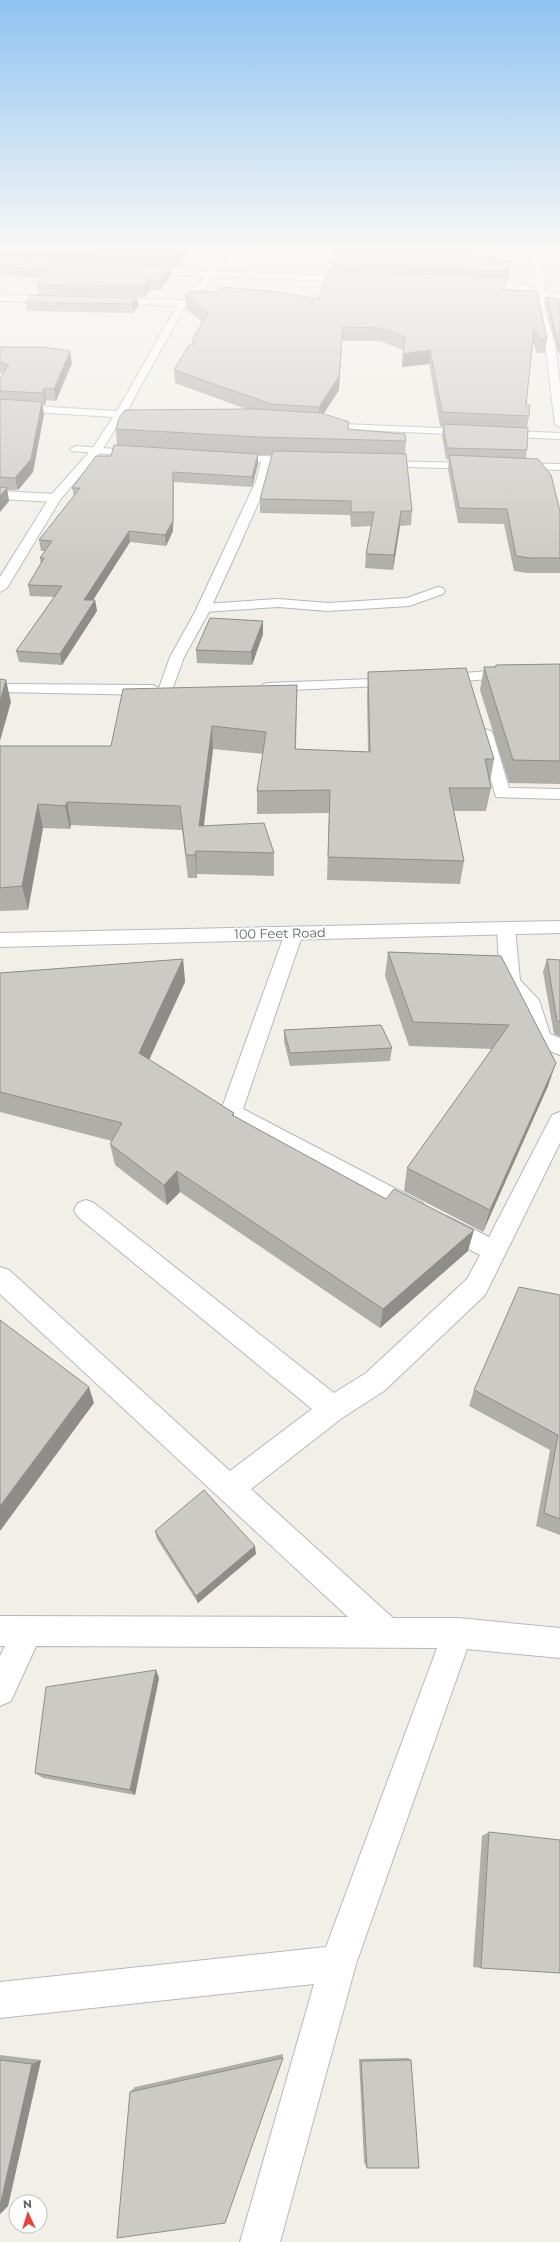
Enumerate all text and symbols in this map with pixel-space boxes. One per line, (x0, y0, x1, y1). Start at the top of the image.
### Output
street label: 100 Feet Road (234, 924, 326, 942)
north arrow (8, 2194, 48, 2234)
text: N (22, 2197, 32, 2211)

